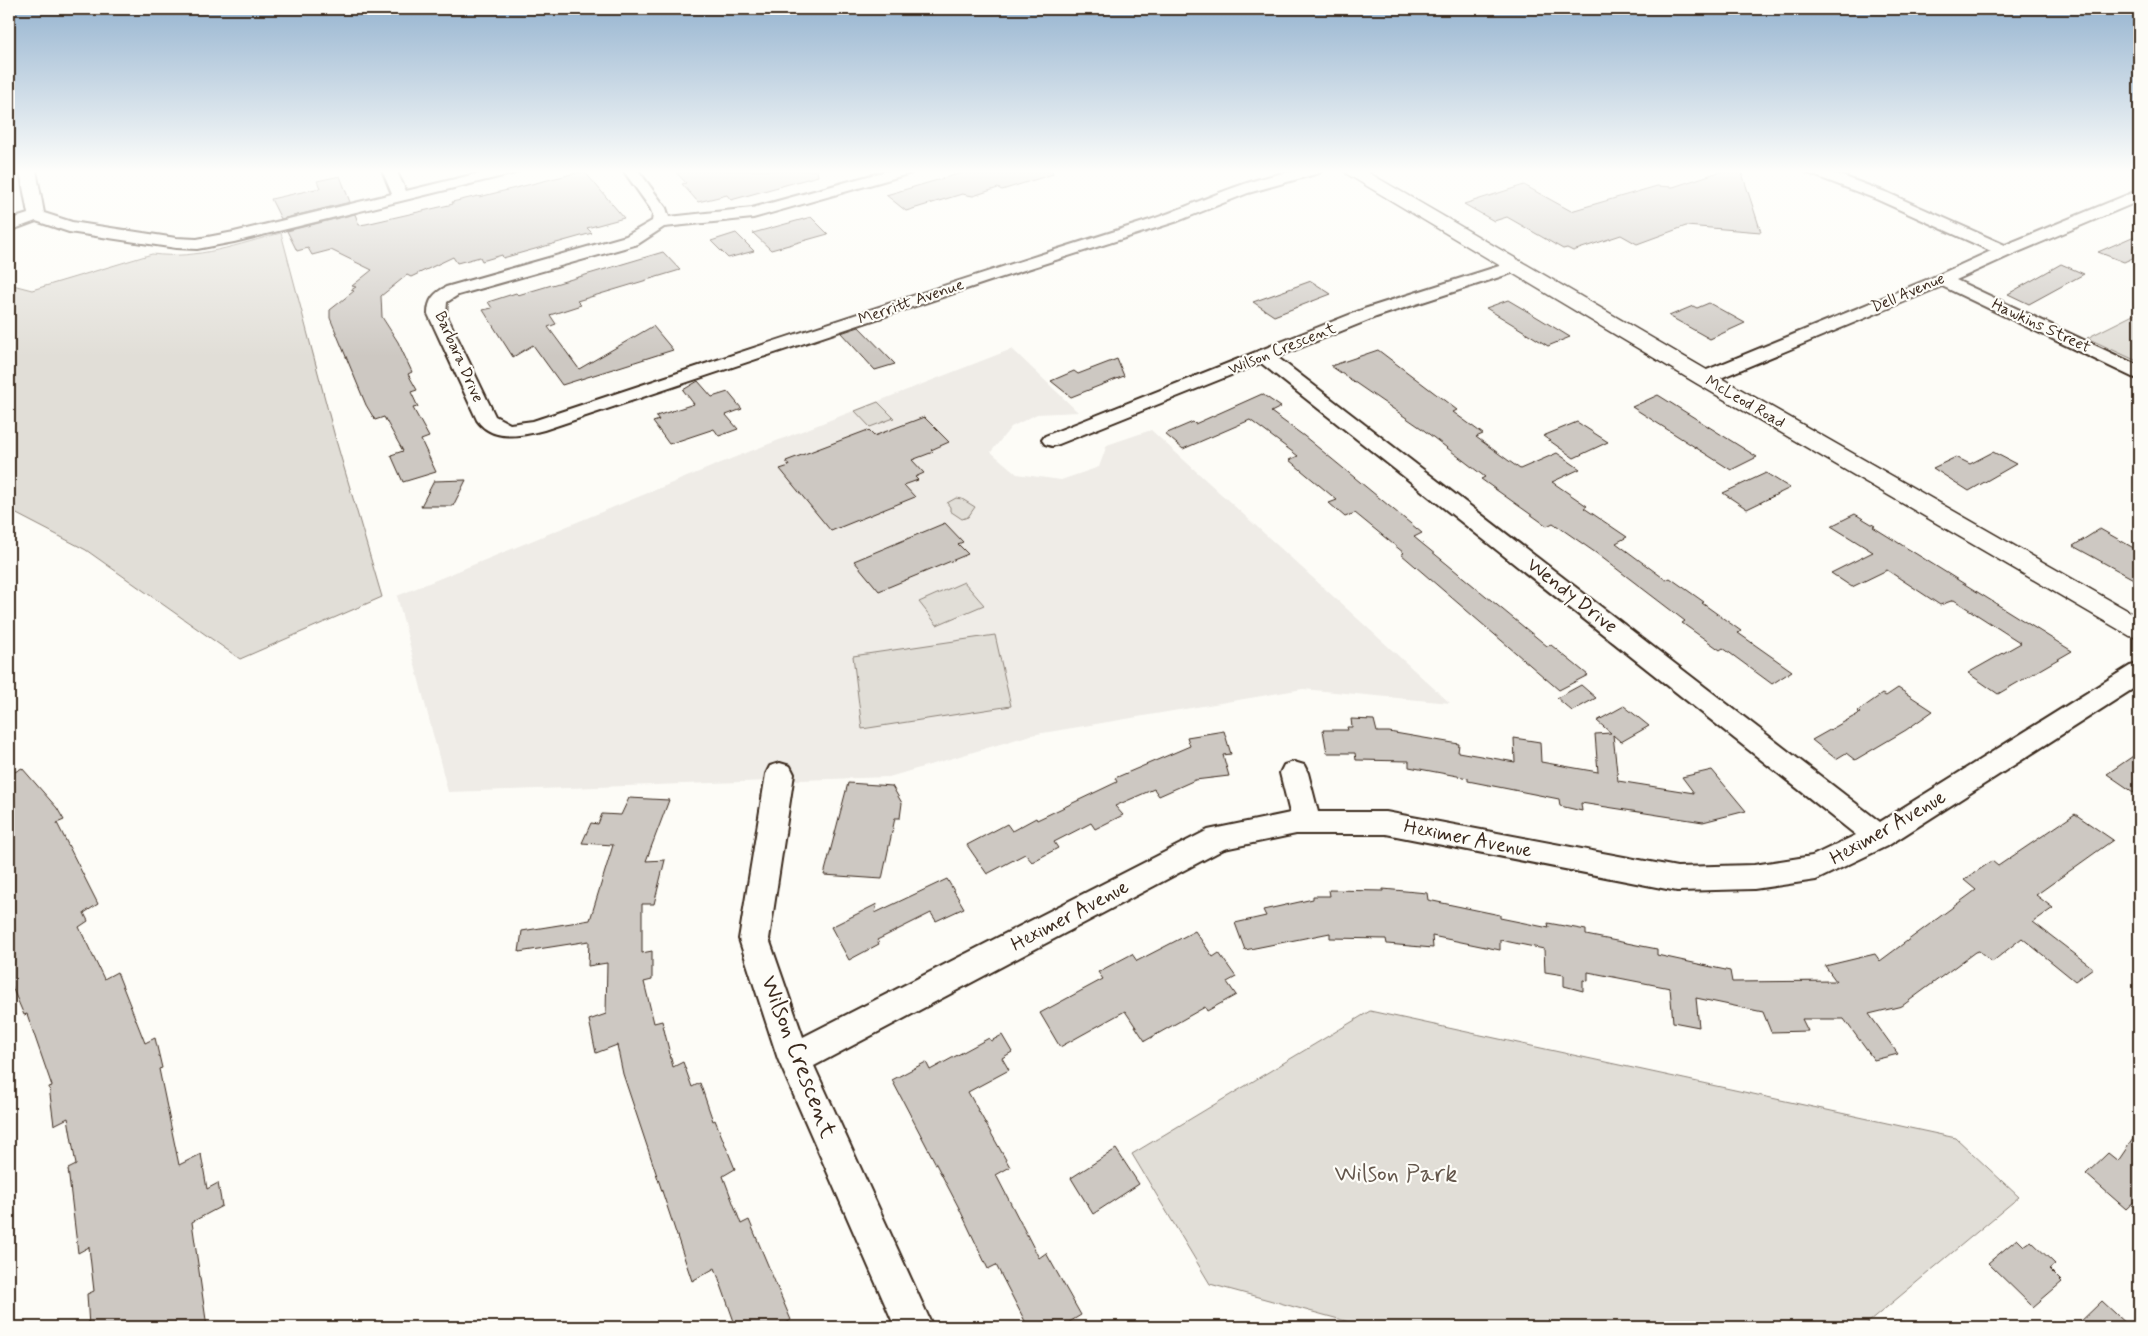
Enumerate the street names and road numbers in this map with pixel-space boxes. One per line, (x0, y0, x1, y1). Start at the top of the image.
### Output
street label: Dell Avenue (1868, 268, 1948, 318)
street label: Merritt Avenue (855, 274, 967, 330)
street label: Hawkins Street (1988, 294, 2094, 358)
street label: Barbara Drive (430, 308, 488, 406)
street label: Wilson Crescent (1225, 318, 1339, 380)
street label: McLeod Road (1701, 371, 1789, 433)
street label: Wendy Drive (1521, 552, 1623, 640)
street label: Heximer Avenue (1825, 784, 1951, 872)
street label: Heximer Avenue (1402, 813, 1534, 865)
street label: Heximer Avenue (1006, 874, 1134, 958)
street label: Wilson Crescent (753, 971, 843, 1143)

